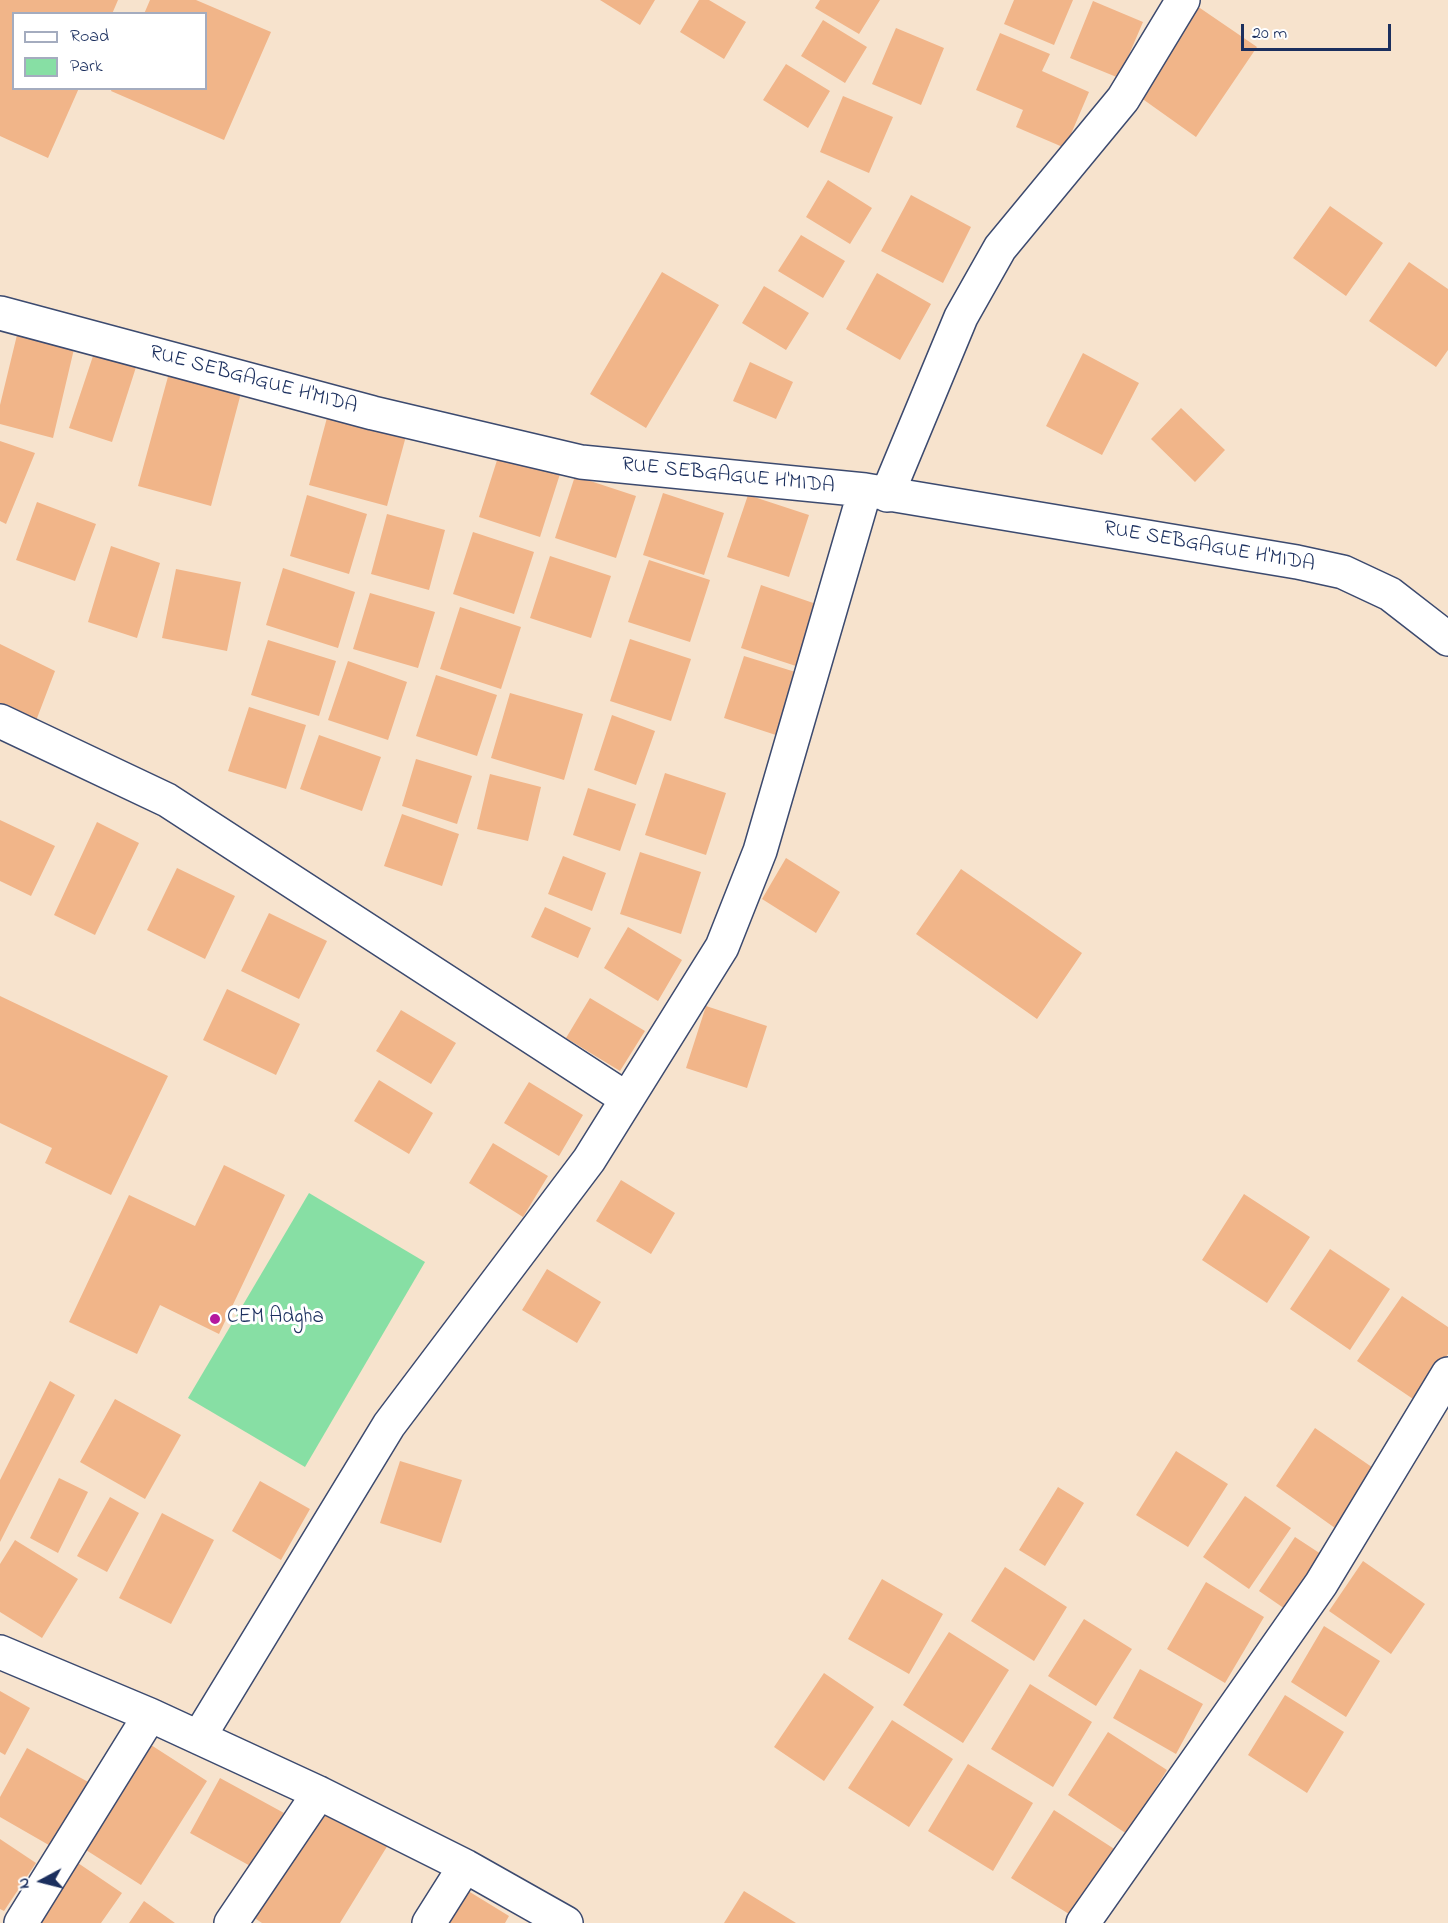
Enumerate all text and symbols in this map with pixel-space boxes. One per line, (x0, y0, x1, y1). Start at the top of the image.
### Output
legend (12, 12, 207, 90)
scale bar (1244, 12, 1394, 50)
text: 20 m (1252, 21, 1287, 47)
text: Road (70, 24, 109, 50)
text: Park (70, 54, 103, 80)
street label: RUE SEBGAGUE H'MIDA (146, 341, 360, 421)
street label: RUE SEBGAGUE H'MIDA (620, 453, 836, 501)
street label: RUE SEBGAGUE H'MIDA (1101, 517, 1317, 579)
place label: CEM Adgha (227, 1306, 324, 1332)
marker: CEM Adgha (208, 1312, 222, 1326)
north arrow (12, 1851, 72, 1911)
text: N (12, 1876, 37, 1890)

